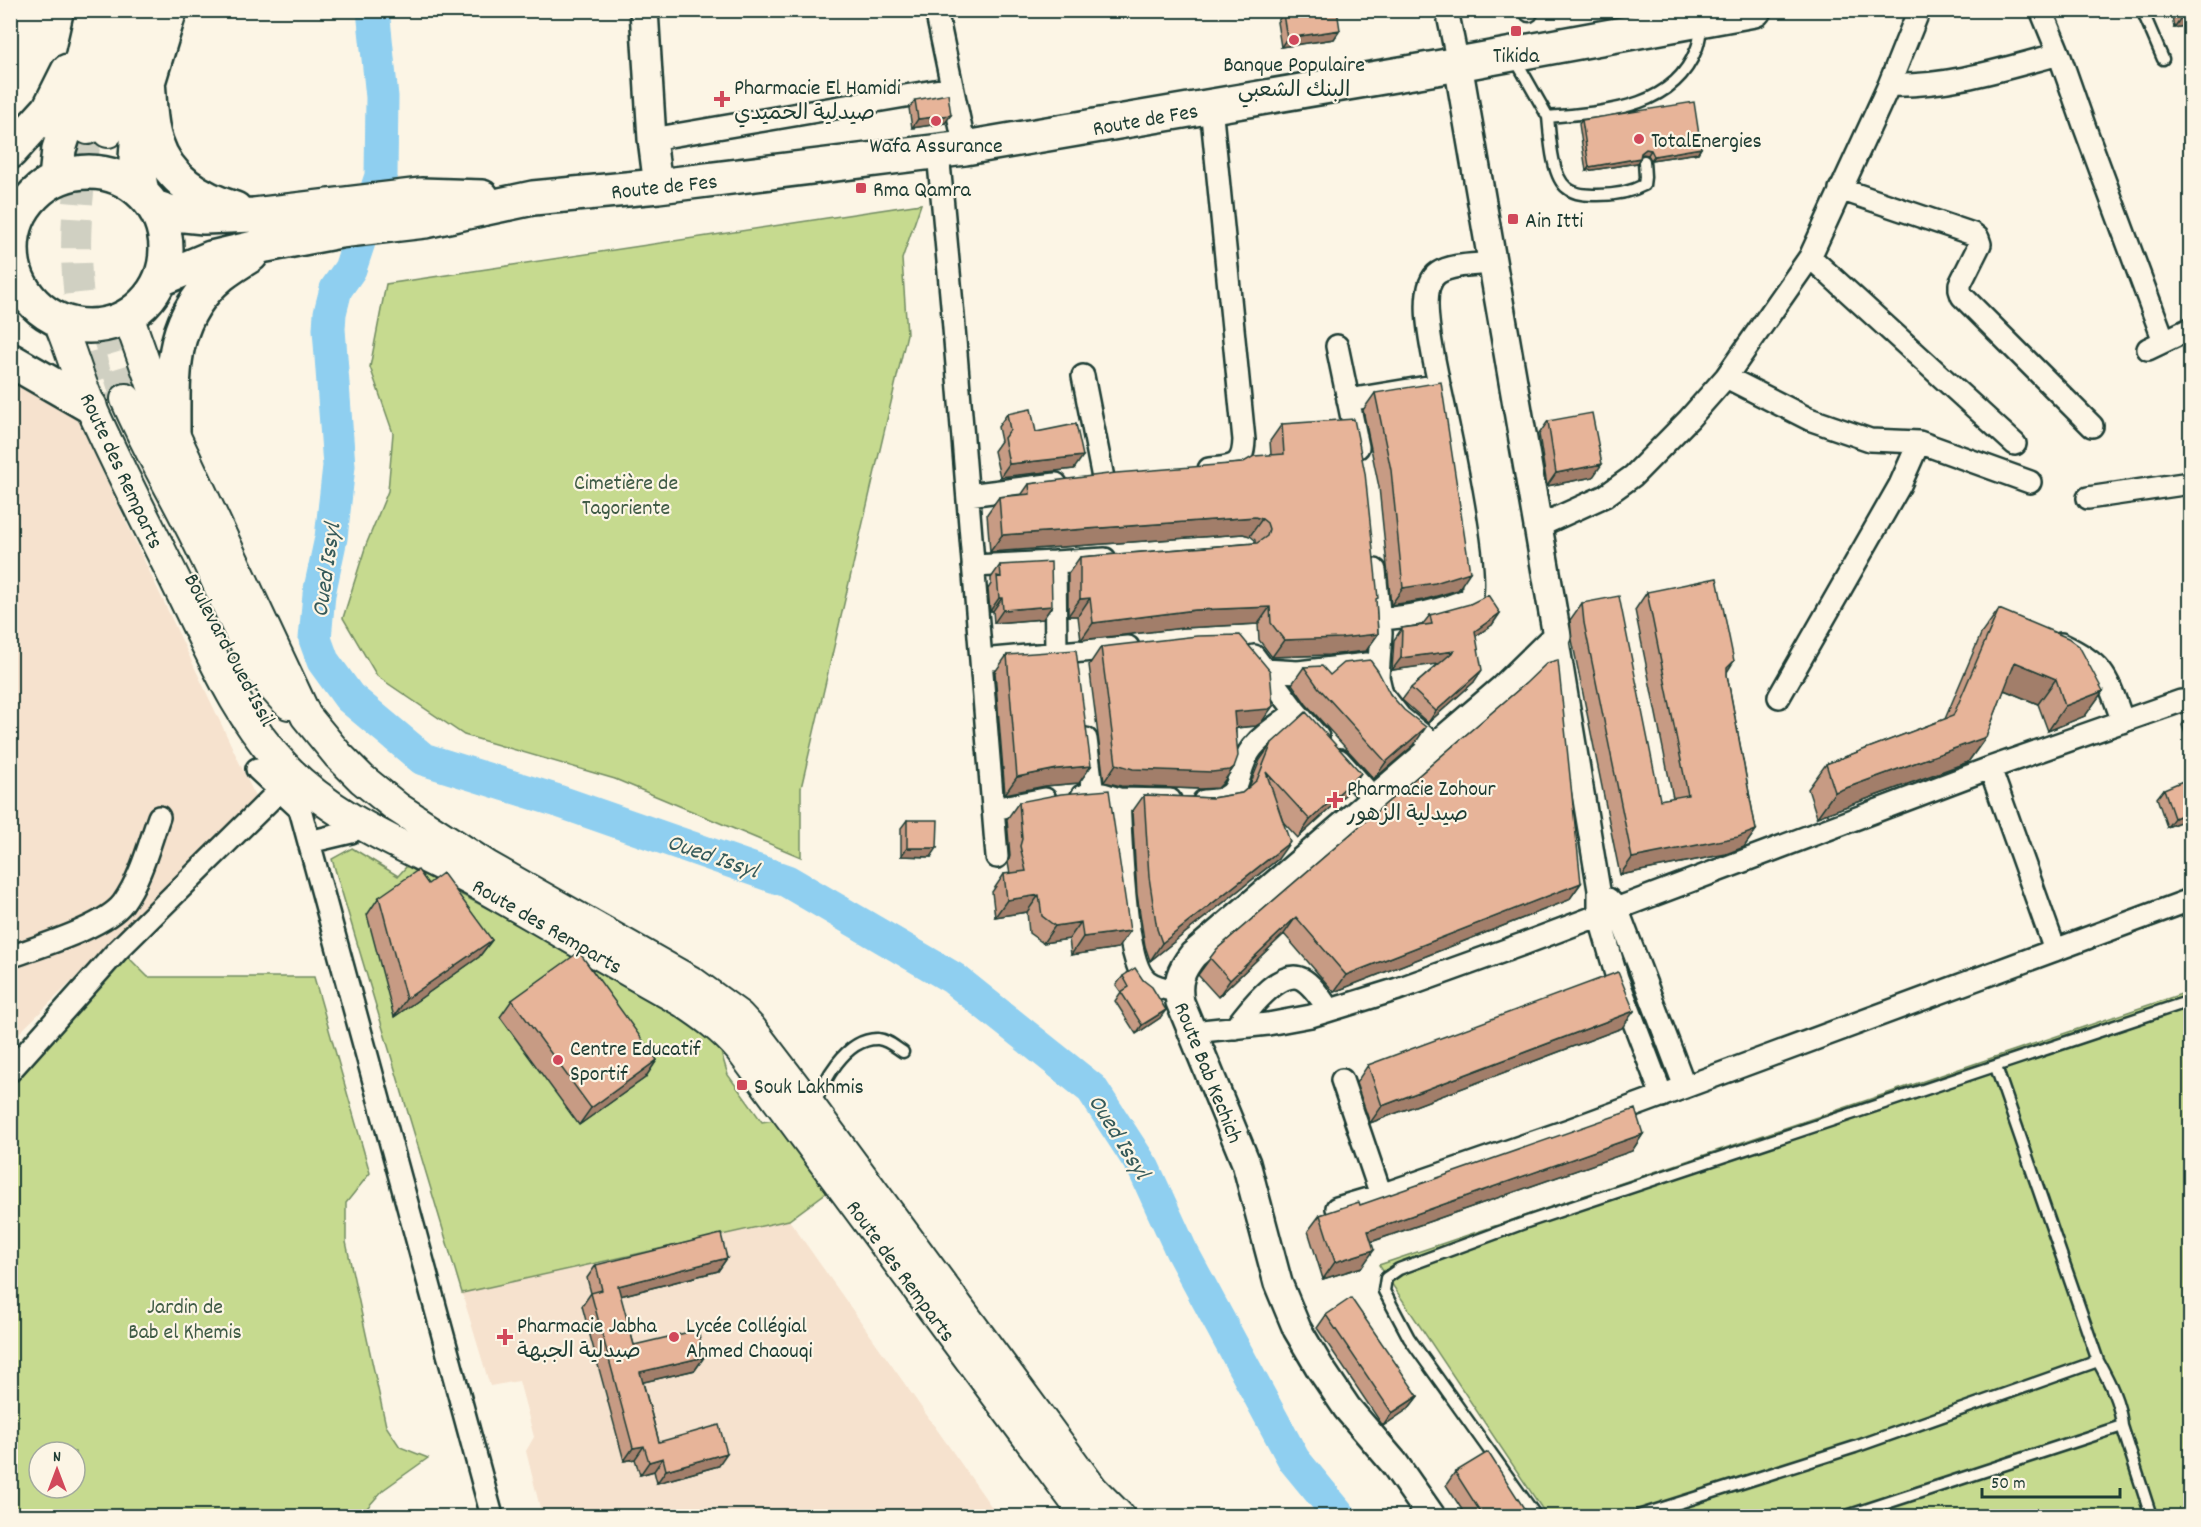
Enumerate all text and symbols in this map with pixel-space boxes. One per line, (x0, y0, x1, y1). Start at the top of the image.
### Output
marker: Tikida (1509, 24, 1523, 38)
marker: Banque Populaire البنك الشعبي (1287, 33, 1301, 47)
place label: Tikida (1493, 42, 1540, 73)
place label: Banque Populaire البنك الشعبي (1223, 51, 1365, 108)
place label: Pharmacie El Hamidi صيدلية الحميدي (734, 74, 901, 130)
marker: Pharmacie El Hamidi صيدلية الحميدي (715, 92, 729, 106)
street label: Route de Fes (1090, 97, 1201, 146)
marker: Wafa Assurance (929, 114, 943, 128)
place label: TotalEnergies (1651, 127, 1762, 158)
place label: Wafa Assurance (869, 132, 1003, 163)
marker: TotalEnergies (1632, 132, 1646, 146)
street label: Route de Fes (610, 167, 719, 209)
place label: Rma Qamra (873, 176, 972, 207)
marker: Rma Qamra (854, 181, 868, 195)
place label: Ain Itti (1525, 207, 1583, 238)
marker: Ain Itti (1506, 212, 1520, 226)
street label: Route des Remparts (70, 389, 170, 554)
park label: Cimetière de Tagoriente (574, 469, 678, 525)
water label: Oued Issyl (305, 519, 352, 620)
street label: Boulevard Oued Issil (174, 569, 281, 733)
place label: Pharmacie Zohour صيدلية الزهور (1346, 775, 1496, 831)
marker: Pharmacie Zohour صيدلية الزهور (1328, 793, 1342, 807)
water label: Oued Issyl (662, 826, 764, 890)
street label: Route des Remparts (465, 872, 627, 984)
street label: Route Bab Kechich (1164, 998, 1249, 1149)
place label: Centre Educatif Sportif (570, 1035, 702, 1091)
marker: Centre Educatif Sportif (551, 1053, 565, 1067)
place label: Souk Lakhmis (754, 1073, 864, 1104)
marker: Souk Lakhmis (735, 1078, 749, 1092)
water label: Oued Issyl (1078, 1089, 1158, 1189)
street label: Route des Remparts (837, 1195, 961, 1349)
park label: Jardin de Bab el Khemis (128, 1293, 242, 1349)
place label: Pharmacie Jabha صيدلية الجبهة (517, 1312, 657, 1368)
place label: Lycée Collégial Ahmed Chaouqi (686, 1312, 813, 1368)
marker: Pharmacie Jabha صيدلية الجبهة (498, 1330, 512, 1344)
marker: Lycée Collégial Ahmed Chaouqi (667, 1330, 681, 1344)
north arrow (27, 1440, 87, 1500)
text: N (53, 1446, 61, 1469)
scale bar (1982, 1461, 2120, 1499)
text: 50 m (1991, 1472, 2026, 1497)

